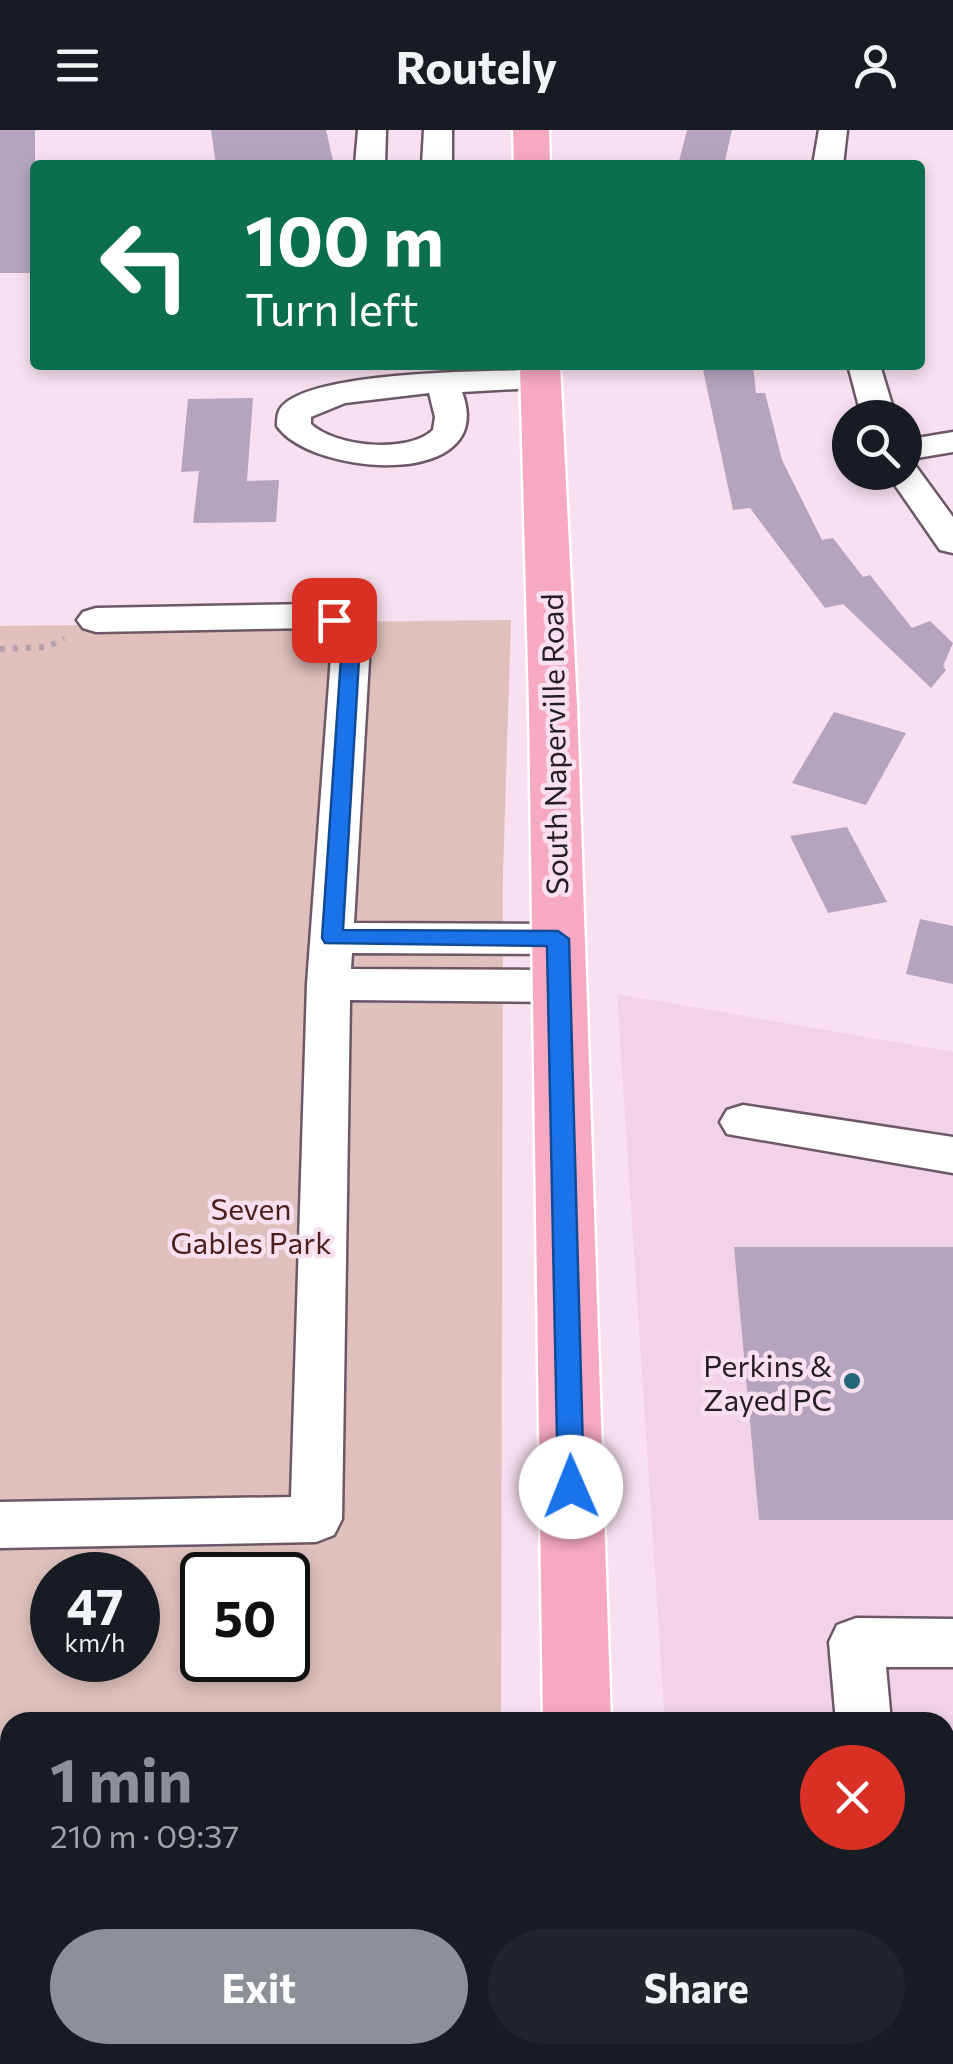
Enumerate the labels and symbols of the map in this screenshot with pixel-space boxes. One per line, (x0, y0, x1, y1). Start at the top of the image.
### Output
pin (292, 578, 377, 663)
street label: South Naperville Road (532, 593, 574, 895)
park label: Seven Gables Park (170, 1189, 332, 1260)
place label: Perkins & Zayed PC (703, 1346, 832, 1417)
marker: Perkins & Zayed PC (841, 1370, 863, 1392)
position arrow (519, 1435, 623, 1539)
speed limit sign: 50 (180, 1552, 310, 1682)

